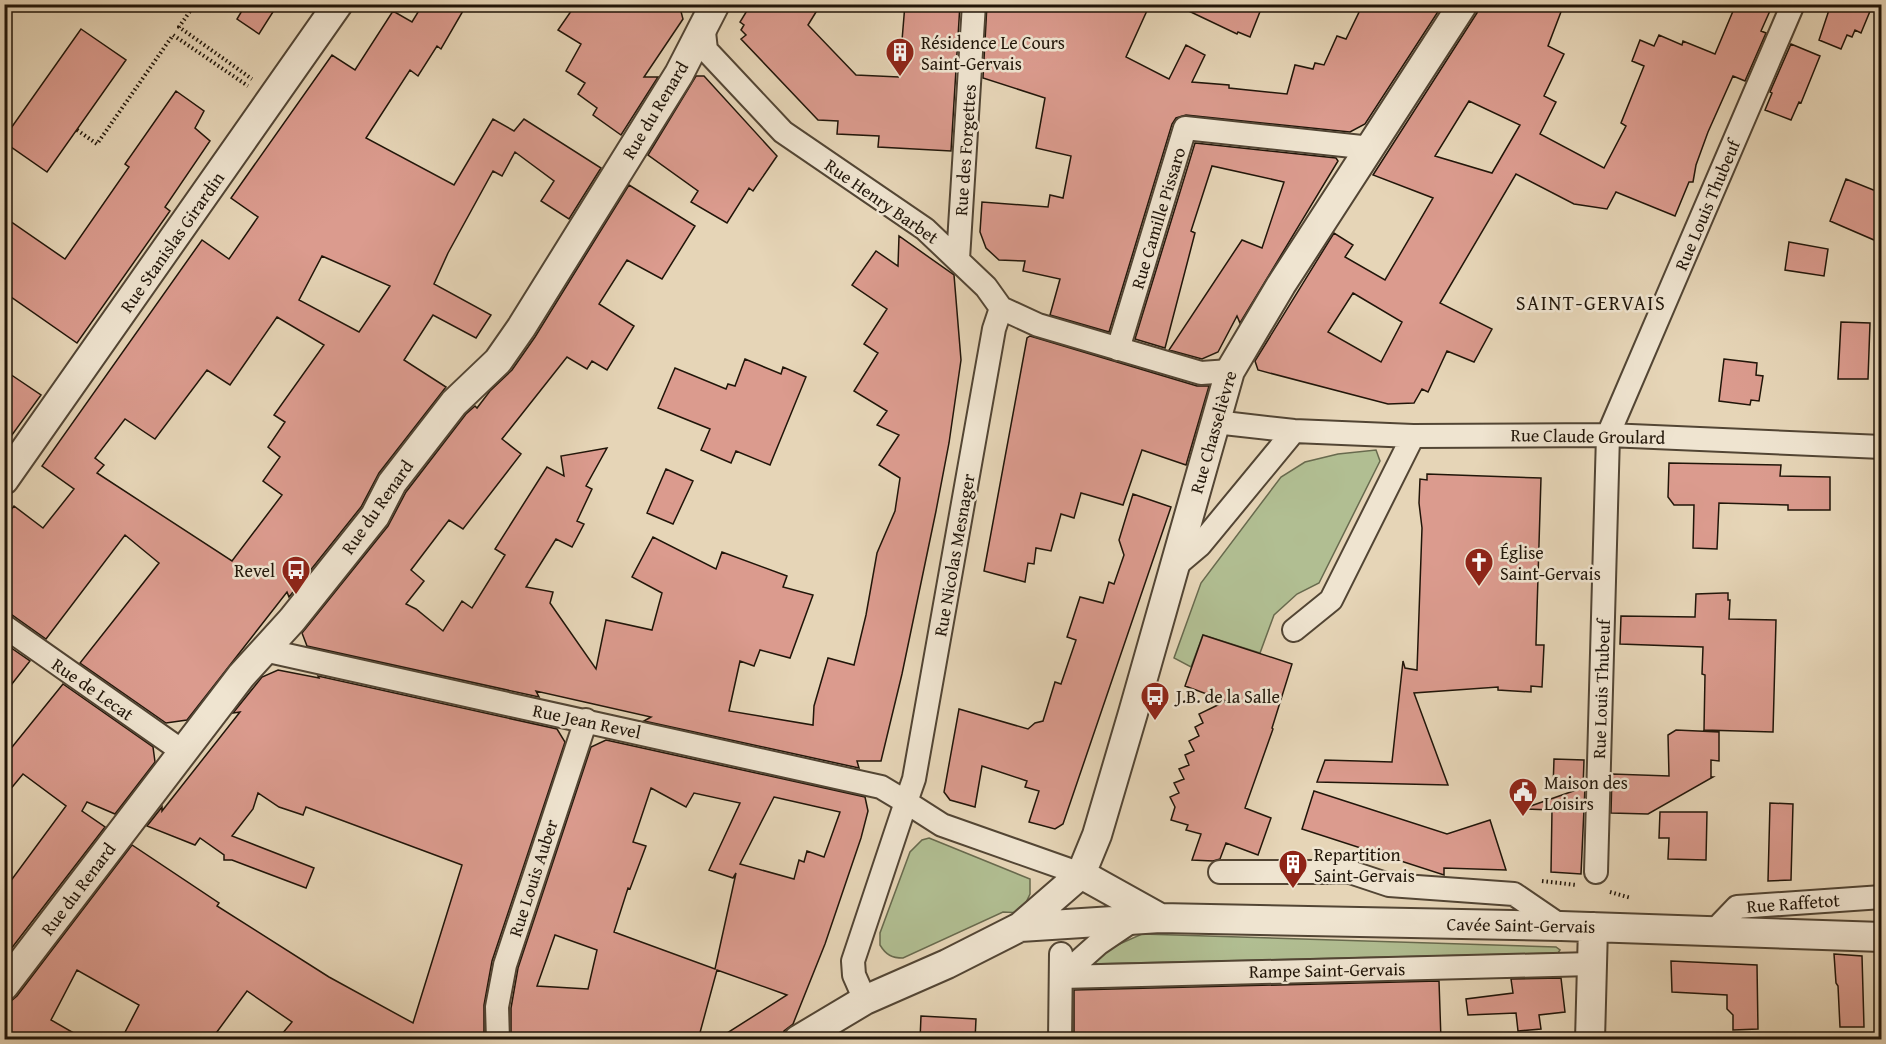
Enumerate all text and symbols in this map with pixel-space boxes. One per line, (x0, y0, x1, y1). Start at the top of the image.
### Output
place label: Résidence Le Cours Saint-Gervais (921, 29, 1065, 77)
building icon: Résidence Le Cours Saint-Gervais (884, 36, 916, 78)
street label: Rue du Renard (615, 56, 695, 164)
street label: Rue des Forgettes (947, 83, 983, 217)
street label: Rue Louis Thubeuf (1667, 133, 1748, 275)
street label: Rue Camille Pissaro (1124, 144, 1192, 292)
street label: Rue Henry Barbet (820, 152, 945, 251)
street label: Rue Stanislas Girardin (113, 166, 231, 318)
district label: SAINT-GERVAIS (1516, 288, 1666, 317)
street label: Rue Chasselièvre (1183, 367, 1243, 497)
street label: Rue Claude Groulard (1510, 421, 1666, 451)
street label: Rue du Renard (334, 454, 420, 560)
street label: Rue Nicolas Mesnager (926, 471, 982, 639)
place label: Église Saint-Gervais (1500, 539, 1601, 587)
church icon: Église Saint-Gervais (1463, 546, 1495, 588)
bus stop icon: Revel (280, 554, 312, 596)
place label: Revel (234, 557, 275, 584)
street label: Rue Louis Thubeuf (1585, 617, 1617, 759)
street label: Rue de Lecat (47, 651, 140, 728)
bus stop icon: J.B. de la Salle (1139, 680, 1171, 722)
place label: J.B. de la Salle (1174, 683, 1280, 710)
street label: Rue Jean Revel (530, 696, 644, 746)
place label: Maison des Loisirs (1544, 769, 1628, 817)
public building icon: Maison des Loisirs (1507, 776, 1539, 818)
street label: Rue Louis Auber (501, 815, 565, 940)
street label: Rue du Renard (34, 837, 122, 941)
place label: Repartition Saint-Gervais (1314, 841, 1415, 889)
building icon: Repartition Saint-Gervais (1277, 848, 1309, 890)
street label: Rue Raffetot (1746, 886, 1841, 920)
street label: Cavée Saint-Gervais (1446, 910, 1596, 940)
street label: Rampe Saint-Gervais (1249, 955, 1405, 985)

